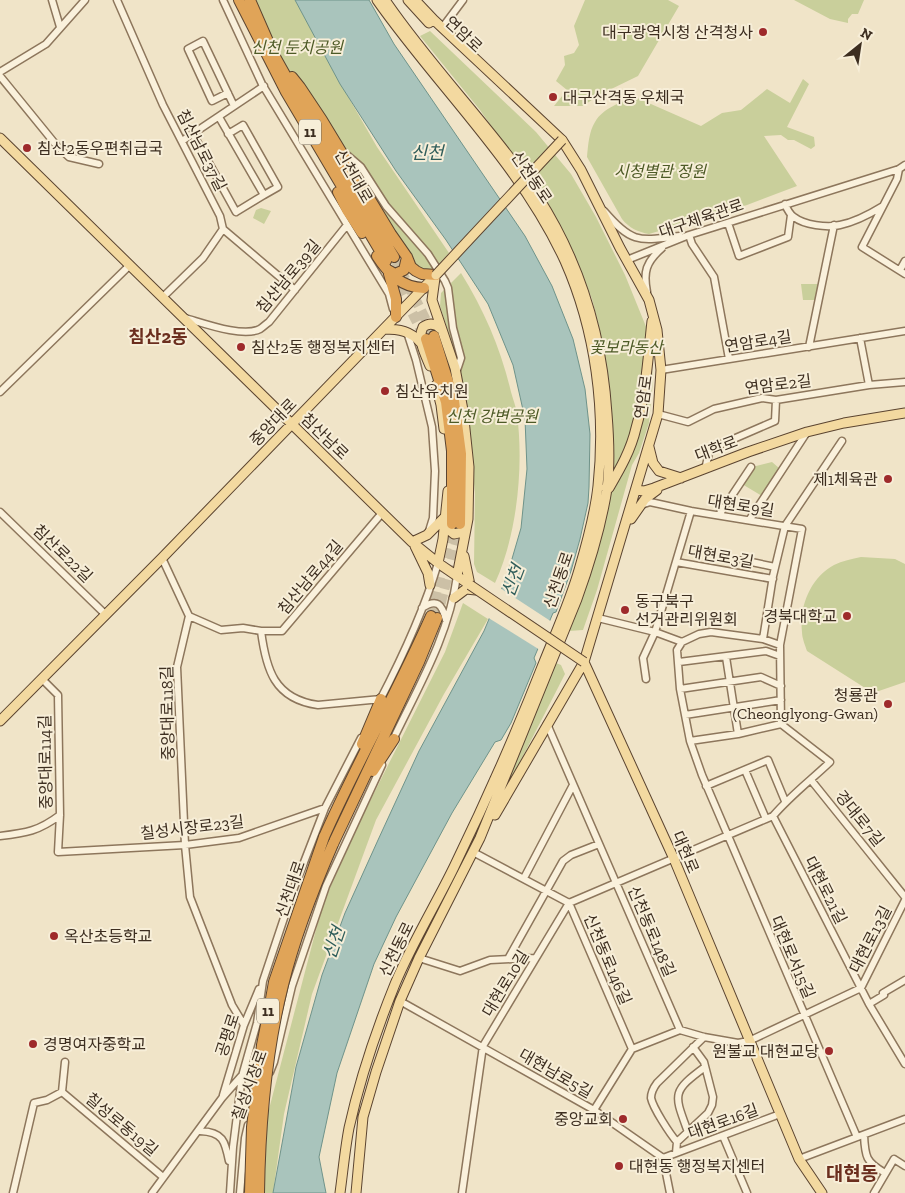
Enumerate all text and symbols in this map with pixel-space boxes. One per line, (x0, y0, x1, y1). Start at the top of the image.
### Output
street label: 연암로 (441, 12, 486, 57)
north arrow (835, 20, 885, 70)
place label: 대구광역시청 산격청사 (602, 23, 753, 42)
text: N (857, 24, 875, 44)
marker: 대구광역시청 산격청사 (757, 26, 769, 38)
park label: 신천 둔치공원 (251, 38, 344, 57)
place label: 대구산격동 우체국 (563, 88, 684, 107)
marker: 대구산격동 우체국 (547, 91, 559, 103)
street label: 침산남로37길 (173, 106, 230, 194)
road number: 11 (299, 120, 321, 144)
place label: 침산2동우편취급국 (37, 139, 163, 158)
marker: 침산2동우편취급국 (21, 142, 33, 154)
water label: 신천 (410, 142, 446, 164)
street label: 신천대로 (331, 146, 377, 207)
street label: 신천동로 (507, 148, 556, 207)
park label: 시청별관 정원 (614, 162, 707, 181)
street label: 대구체육관로 (656, 195, 746, 242)
street label: 침산남로39길 (252, 236, 325, 317)
district label: 침산2동 (128, 326, 188, 348)
street label: 연암로4길 (723, 327, 793, 356)
place label: 침산2동 행정복지센터 (251, 338, 395, 357)
park label: 꽃보라동산 (589, 338, 665, 357)
marker: 침산2동 행정복지센터 (235, 341, 247, 353)
street label: 연암로2길 (744, 371, 813, 398)
street label: 연암로 (631, 374, 656, 420)
place label: 침산유치원 (395, 382, 469, 401)
marker: 침산유치원 (379, 385, 391, 397)
street label: 중앙대로 (246, 394, 301, 450)
park label: 신천 강변공원 (446, 407, 539, 426)
street label: 침산남로 (297, 409, 353, 464)
street label: 대학로 (692, 432, 740, 465)
place label: 제1체육관 (813, 470, 878, 489)
marker: 제1체육관 (882, 473, 894, 485)
street label: 대현로9길 (706, 491, 776, 520)
street label: 침산로22길 (29, 520, 96, 586)
street label: 침산남로44길 (274, 536, 347, 618)
street label: 대현로3길 (686, 541, 755, 572)
street label: 신천동로 (540, 549, 577, 611)
water label: 신천 (497, 559, 530, 600)
place label: 동구북구 선거관리위원회 (635, 592, 738, 629)
marker: 동구북구 선거관리위원회 (619, 604, 631, 616)
place label: 경북대학교 (763, 607, 837, 626)
marker: 경북대학교 (841, 610, 853, 622)
street label: 중앙대로118길 (157, 666, 178, 760)
place label: 청룡관 (Cheonglyong-Gwan) (733, 686, 878, 723)
marker: 청룡관 (Cheonglyong-Gwan) (882, 698, 894, 710)
street label: 중앙대로114길 (35, 715, 56, 809)
street label: 경대로7길 (831, 787, 888, 850)
street label: 칠성시장로23길 (139, 812, 245, 843)
street label: 대현로 (668, 828, 703, 876)
street label: 대현로21길 (800, 853, 851, 927)
street label: 신천대로 (272, 858, 309, 920)
street label: 신천동로148길 (624, 883, 679, 980)
street label: 대현로13길 (845, 902, 895, 976)
street label: 신천동로146길 (580, 911, 635, 1008)
street label: 대현로서15길 (767, 913, 818, 1001)
street label: 신천동로 (375, 918, 418, 980)
water label: 신천 (318, 921, 351, 962)
place label: 옥산초등학교 (64, 927, 152, 946)
marker: 옥산초등학교 (48, 930, 60, 942)
street label: 대현로10길 (478, 947, 533, 1020)
road number: 11 (257, 998, 279, 1024)
street label: 공평로 (212, 1011, 243, 1059)
place label: 경명여자중학교 (43, 1035, 146, 1054)
marker: 경명여자중학교 (27, 1038, 39, 1050)
place label: 원불교 대현교당 (712, 1042, 819, 1061)
street label: 대현남로5길 (516, 1045, 596, 1102)
marker: 원불교 대현교당 (823, 1045, 835, 1057)
street label: 칠성시장로 (228, 1047, 271, 1123)
street label: 칠성로동19길 (82, 1089, 162, 1160)
street label: 대현로16길 (685, 1100, 761, 1143)
place label: 중앙교회 (554, 1110, 613, 1129)
marker: 중앙교회 (617, 1113, 629, 1125)
place label: 대현동 행정복지센터 (629, 1157, 765, 1176)
marker: 대현동 행정복지센터 (613, 1160, 625, 1172)
district label: 대현동 (826, 1162, 878, 1185)

